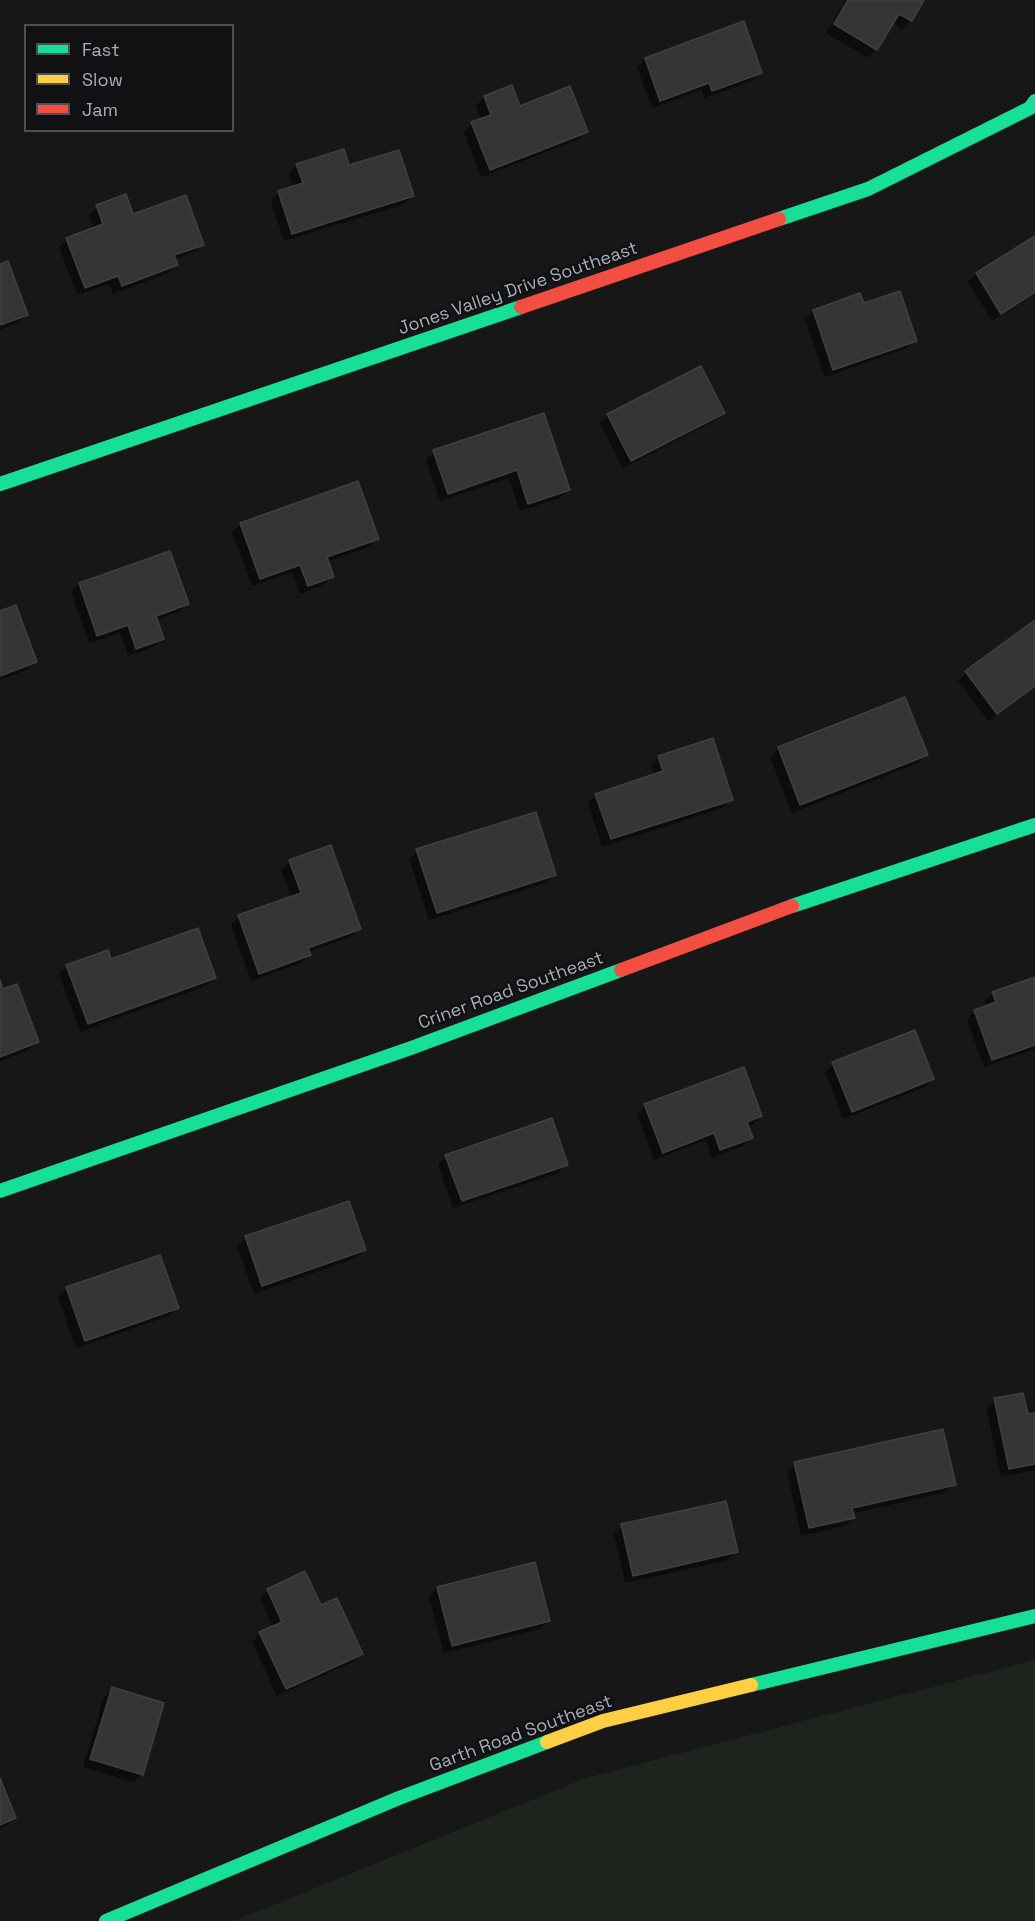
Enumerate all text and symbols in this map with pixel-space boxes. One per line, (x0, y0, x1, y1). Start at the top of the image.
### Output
legend (24, 24, 234, 132)
text: Fast (82, 38, 119, 61)
text: Slow (82, 68, 123, 91)
text: Jam (82, 98, 118, 121)
street label: Jones Valley Drive Southeast (395, 238, 641, 340)
street label: Criner Road Southeast (415, 947, 607, 1035)
street label: Garth Road Southeast (427, 1691, 615, 1777)

